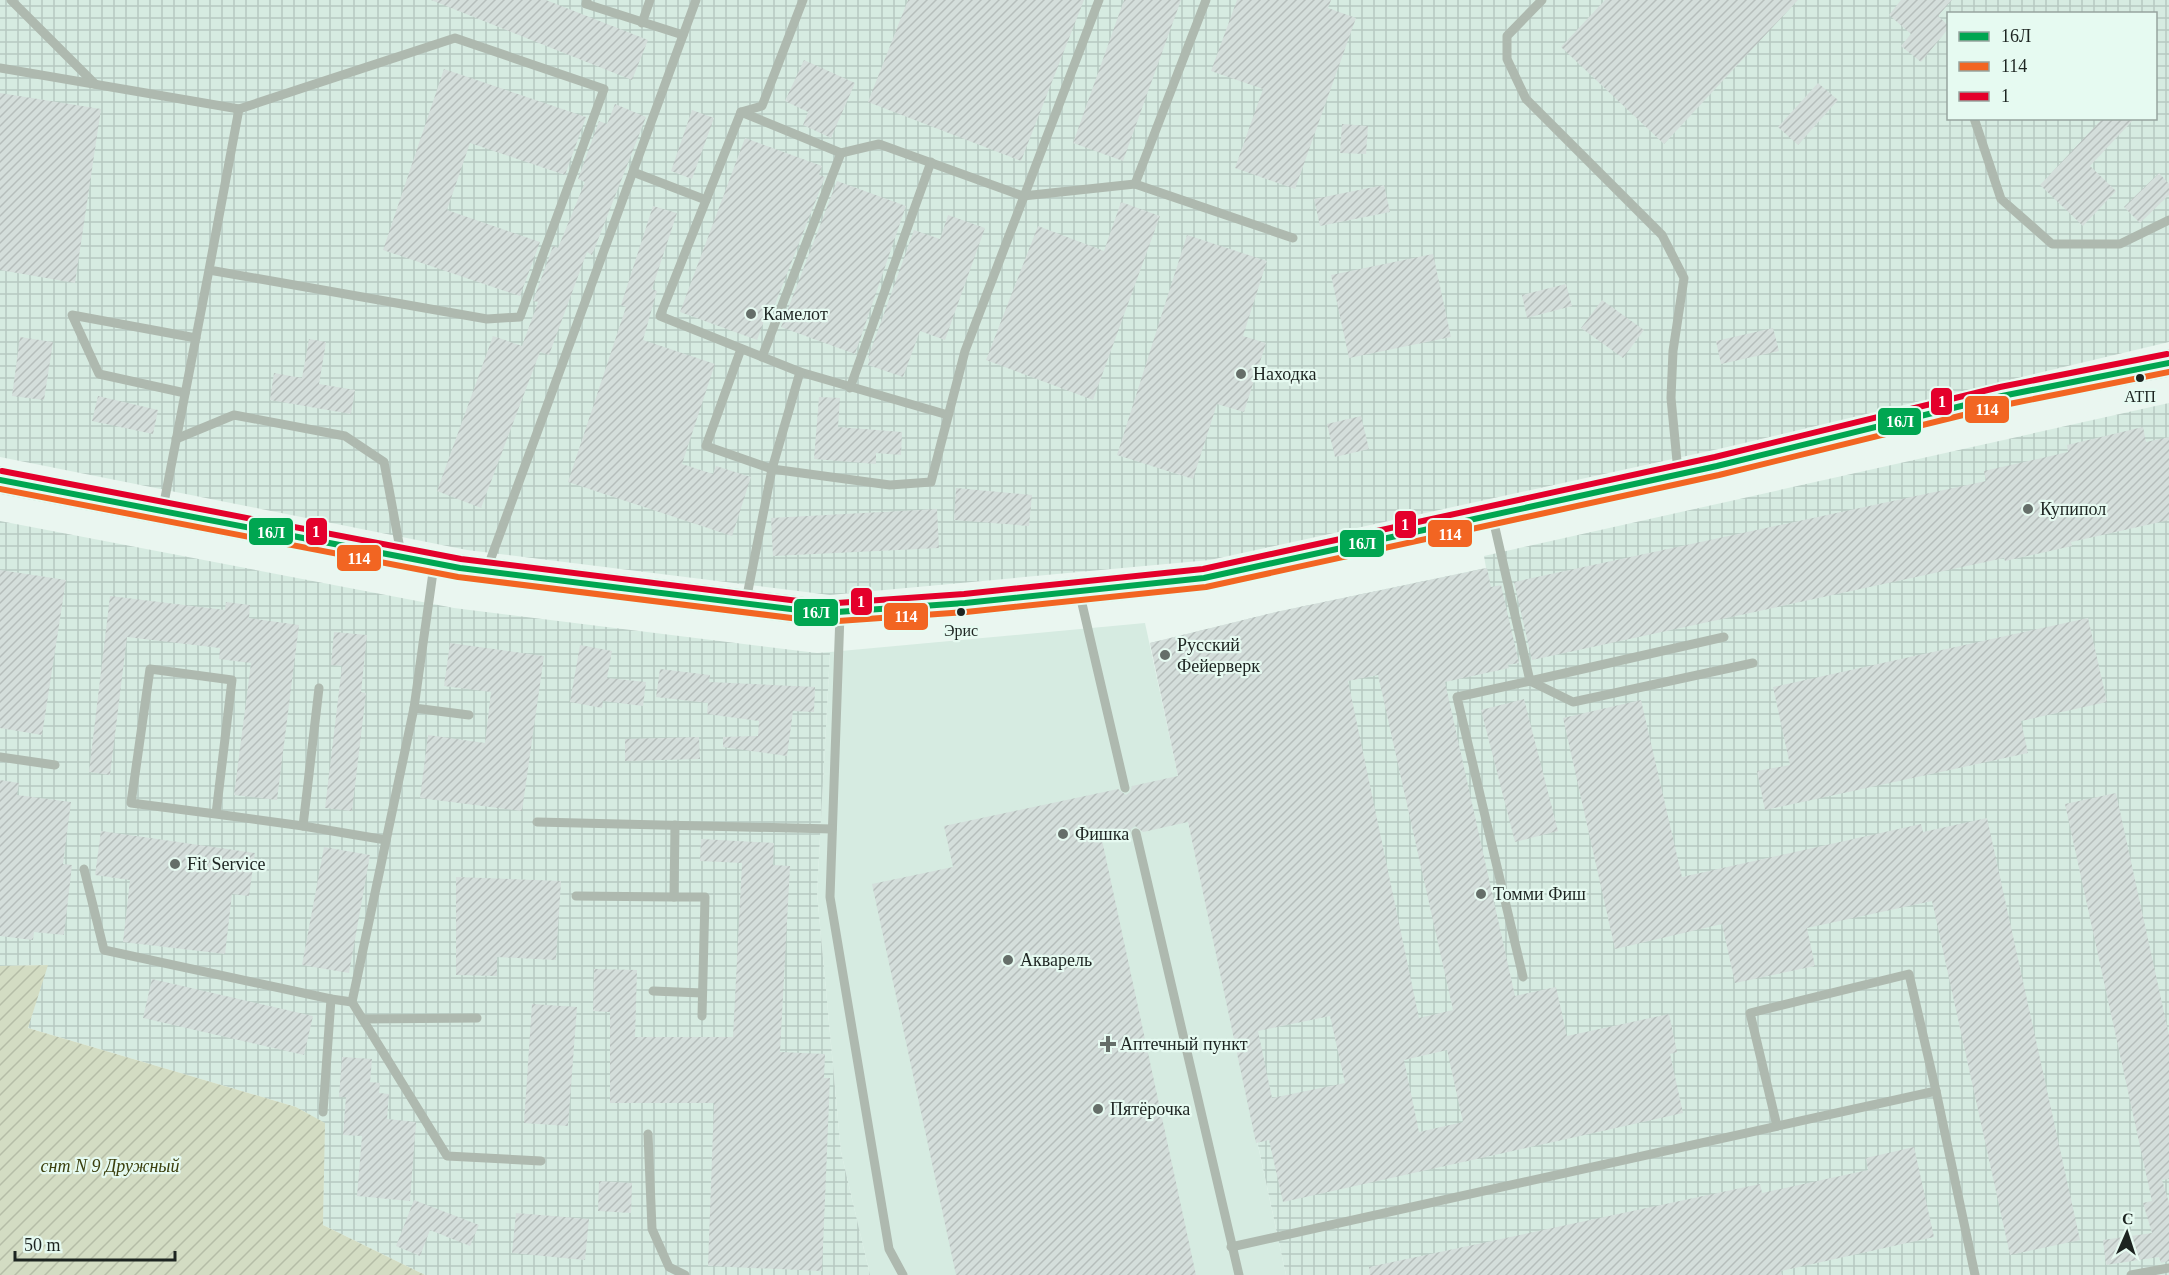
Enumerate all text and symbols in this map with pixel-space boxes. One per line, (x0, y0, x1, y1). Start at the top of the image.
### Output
legend (1947, 12, 2157, 120)
text: 16Л (2001, 26, 2031, 46)
text: 114 (2001, 56, 2027, 76)
text: 1 (2001, 86, 2010, 106)
place label: Камелот (763, 304, 828, 324)
marker: Камелот (744, 307, 758, 321)
place label: Находка (1253, 364, 1316, 384)
marker: Находка (1234, 367, 1248, 381)
marker: АТП (2134, 372, 2146, 384)
line badge: 1 (1930, 387, 1953, 416)
place label: АТП (2124, 388, 2156, 405)
text: 1 (1938, 393, 1946, 410)
line badge: 114 (1964, 395, 2010, 424)
text: 114 (1975, 401, 1999, 418)
line badge: 16Л (1877, 407, 1922, 436)
text: 16Л (1886, 413, 1914, 430)
place label: Купипол (2040, 499, 2106, 519)
marker: Купипол (2021, 502, 2035, 516)
line badge: 1 (1394, 510, 1417, 539)
text: 1 (1401, 516, 1409, 533)
line badge: 16Л (248, 517, 294, 546)
line badge: 1 (305, 517, 328, 546)
line badge: 114 (1427, 519, 1473, 548)
text: 1 (312, 523, 320, 540)
text: 16Л (257, 524, 285, 541)
text: 114 (1438, 526, 1462, 543)
line badge: 16Л (1339, 529, 1385, 558)
text: 16Л (1348, 535, 1376, 552)
line badge: 114 (336, 544, 382, 572)
text: 114 (347, 550, 371, 567)
line badge: 1 (850, 587, 873, 616)
text: 1 (857, 593, 865, 610)
line badge: 16Л (793, 598, 839, 627)
line badge: 114 (883, 602, 929, 631)
text: 16Л (802, 604, 830, 621)
marker: Эрис (955, 606, 967, 618)
text: 114 (894, 608, 918, 625)
place label: Эрис (944, 622, 978, 640)
place label: Русский Фейерверк (1177, 635, 1260, 676)
marker: Русский Фейерверк (1158, 648, 1172, 662)
place label: Фишка (1075, 824, 1129, 844)
marker: Фишка (1056, 827, 1070, 841)
place label: Fit Service (187, 854, 266, 874)
marker: Fit Service (168, 857, 182, 871)
place label: Томми Фиш (1493, 884, 1586, 904)
marker: Томми Фиш (1474, 887, 1488, 901)
place label: Акварель (1020, 950, 1092, 970)
marker: Акварель (1001, 953, 1015, 967)
place label: Аптечный пункт (1120, 1034, 1248, 1054)
marker: Аптечный пункт (1101, 1037, 1115, 1051)
place label: Пятёрочка (1110, 1099, 1190, 1119)
marker: Пятёрочка (1091, 1102, 1105, 1116)
park label: снт N 9 Дружный (40, 1156, 180, 1176)
north arrow (2097, 1203, 2157, 1263)
text: С (2122, 1210, 2134, 1227)
scale bar (15, 1224, 176, 1262)
text: 50 m (24, 1235, 61, 1255)

